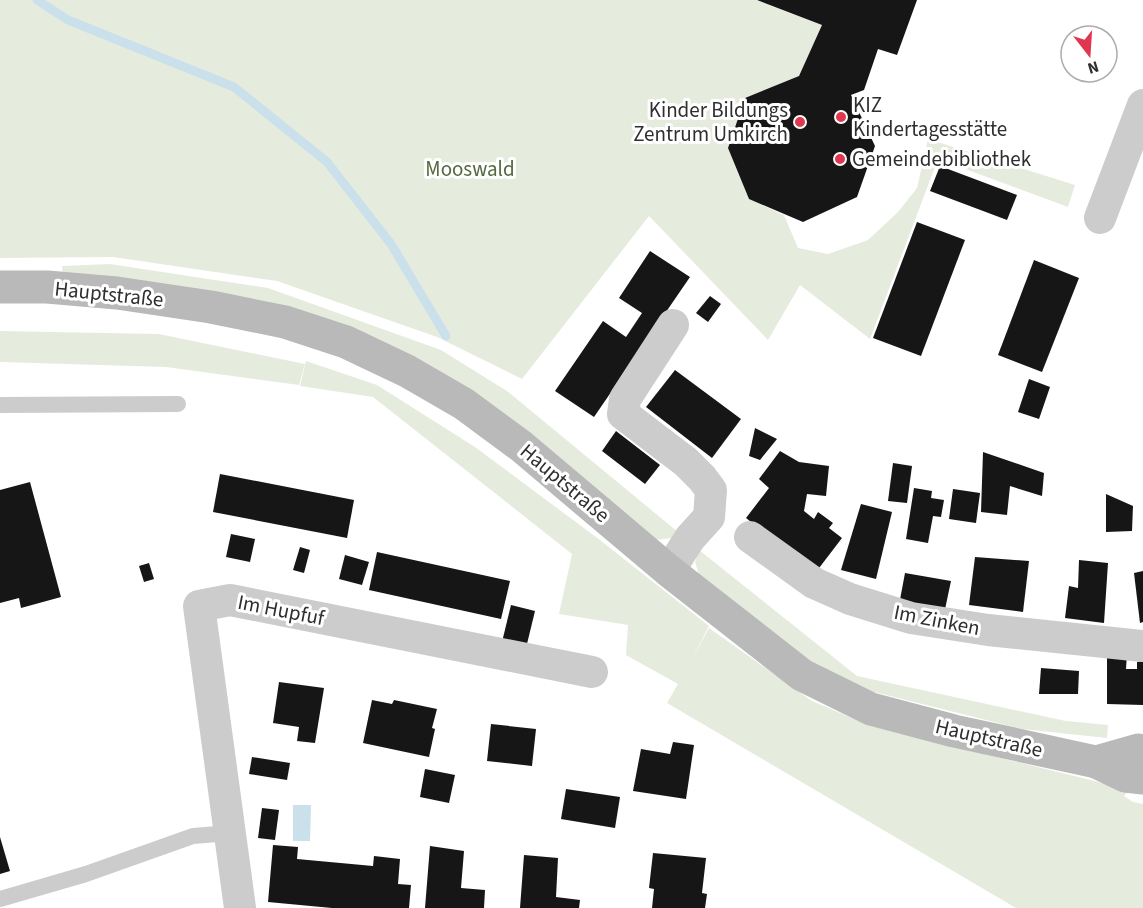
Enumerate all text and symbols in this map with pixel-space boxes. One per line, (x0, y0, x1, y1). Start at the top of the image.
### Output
north arrow (1059, 24, 1119, 84)
text: N (1085, 55, 1101, 79)
place label: KIZ Kindertagesstätte (853, 90, 1007, 144)
place label: Kinder Bildungs Zentrum Umkirch (633, 95, 788, 149)
marker: KIZ Kindertagesstätte (834, 110, 848, 124)
marker: Kinder Bildungs Zentrum Umkirch (793, 115, 807, 129)
place label: Gemeindebibliothek (852, 144, 1032, 174)
marker: Gemeindebibliothek (833, 152, 847, 166)
park label: Mooswald (425, 154, 515, 184)
street label: Hauptstraße (53, 273, 165, 315)
street label: Hauptstraße (514, 436, 616, 530)
street label: Im Hupfuf (235, 587, 328, 633)
street label: Im Zinken (891, 597, 983, 643)
street label: Hauptstraße (932, 711, 1046, 765)

